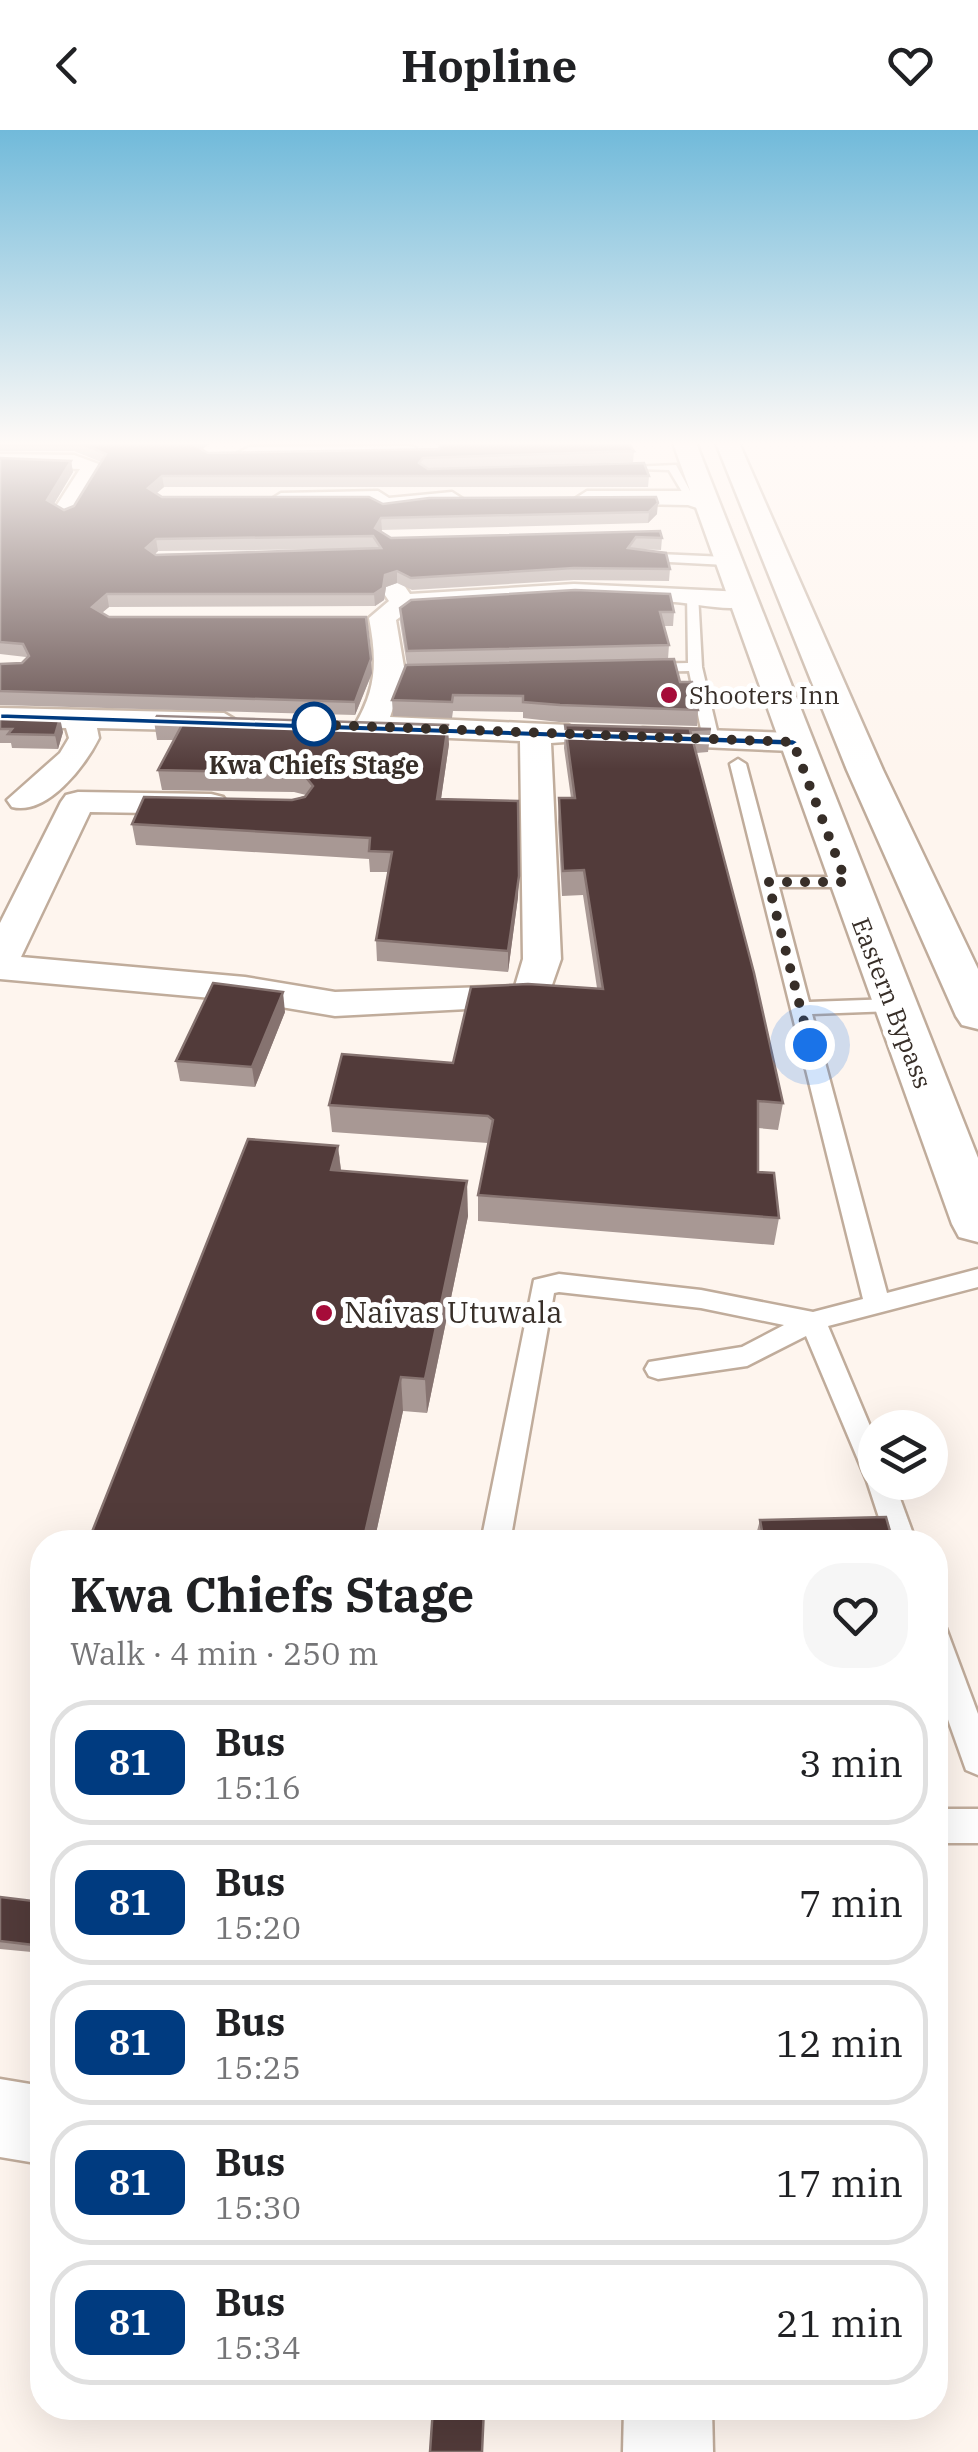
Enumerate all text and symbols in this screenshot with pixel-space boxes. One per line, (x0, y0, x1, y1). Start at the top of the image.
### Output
text: Hopline (401, 36, 577, 94)
icon: back (40, 38, 95, 93)
icon: heart (883, 38, 938, 93)
place label: Shooters Inn (689, 678, 840, 711)
marker: Shooters Inn (658, 684, 680, 706)
marker: Kwa Chiefs Stage (293, 703, 335, 745)
place label: Kwa Chiefs Stage (209, 748, 419, 781)
street label: Eastern Bypass (845, 913, 940, 1093)
your location (785, 1020, 835, 1070)
place label: Naivas Utuwala (344, 1292, 563, 1331)
marker: Naivas Utuwala (313, 1302, 335, 1324)
map controls (858, 1410, 948, 1500)
button: layers (858, 1410, 948, 1500)
text: Kwa Chiefs Stage (70, 1563, 474, 1625)
button: heart (803, 1563, 908, 1668)
text: Walk · 4 min · 250 m (70, 1632, 378, 1674)
text: Bus (215, 1717, 285, 1766)
text: 3 min (799, 1738, 903, 1787)
text: 81 (109, 1739, 151, 1785)
text: 15:16 (215, 1766, 301, 1808)
text: Bus (215, 1857, 285, 1906)
text: 7 min (799, 1878, 903, 1927)
text: 81 (109, 1879, 151, 1925)
text: 15:20 (215, 1906, 301, 1948)
text: Bus (215, 1997, 285, 2046)
text: 12 min (776, 2018, 903, 2067)
text: 81 (109, 2019, 151, 2065)
text: 15:25 (215, 2046, 301, 2088)
text: Bus (215, 2137, 285, 2186)
text: 17 min (776, 2158, 903, 2207)
text: 81 (109, 2159, 151, 2205)
text: 15:30 (215, 2186, 301, 2228)
text: Bus (215, 2277, 285, 2326)
text: 21 min (776, 2298, 903, 2347)
text: 81 (109, 2299, 151, 2345)
text: 15:34 (215, 2326, 301, 2368)

